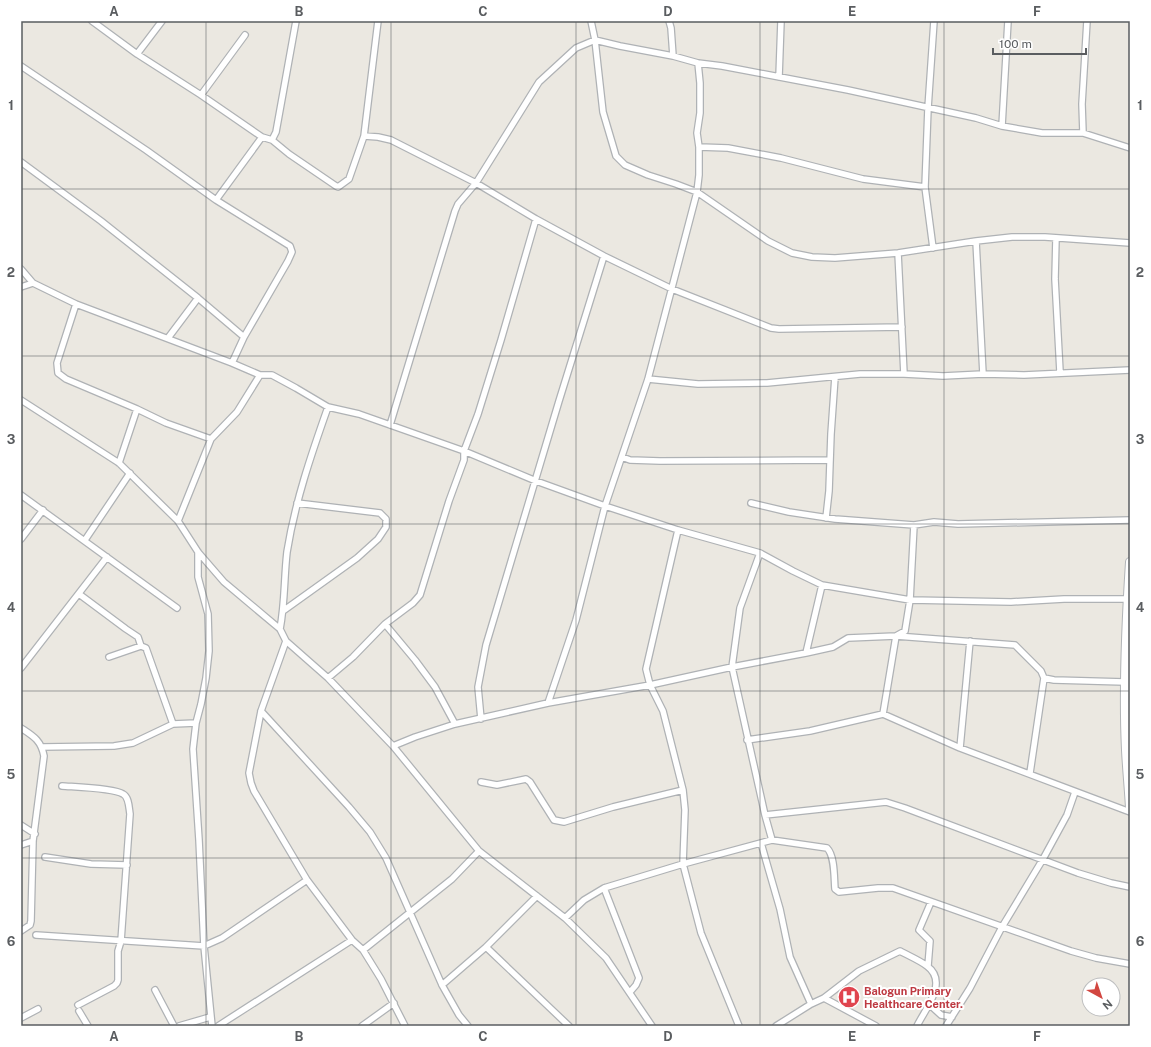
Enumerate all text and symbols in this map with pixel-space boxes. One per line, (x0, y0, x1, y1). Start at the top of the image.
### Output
text: A (109, 4, 119, 19)
text: B (295, 4, 304, 19)
text: C (478, 4, 488, 19)
text: D (663, 4, 673, 19)
text: E (848, 4, 856, 19)
text: F (1033, 4, 1041, 19)
scale bar (993, 30, 1086, 56)
text: 100 m (999, 37, 1032, 51)
text: 1 (8, 98, 14, 113)
text: 1 (1137, 98, 1143, 113)
text: 2 (7, 265, 15, 280)
text: 2 (1136, 265, 1144, 280)
text: 3 (7, 432, 16, 447)
text: 3 (1136, 432, 1145, 447)
text: 4 (7, 600, 16, 615)
text: 4 (1136, 600, 1145, 615)
text: 5 (7, 767, 16, 782)
text: 5 (1136, 767, 1145, 782)
text: 6 (7, 934, 16, 949)
text: 6 (1136, 934, 1145, 949)
north arrow (1081, 977, 1121, 1017)
hospital icon: Balogun Primary Healthcare Center. (836, 984, 862, 1010)
place label: Balogun Primary Healthcare Center. (864, 985, 963, 1010)
text: N (1100, 997, 1115, 1012)
text: A (109, 1029, 119, 1044)
text: B (295, 1029, 304, 1044)
text: C (478, 1029, 488, 1044)
text: D (663, 1029, 673, 1044)
text: E (848, 1029, 856, 1044)
text: F (1033, 1029, 1041, 1044)

